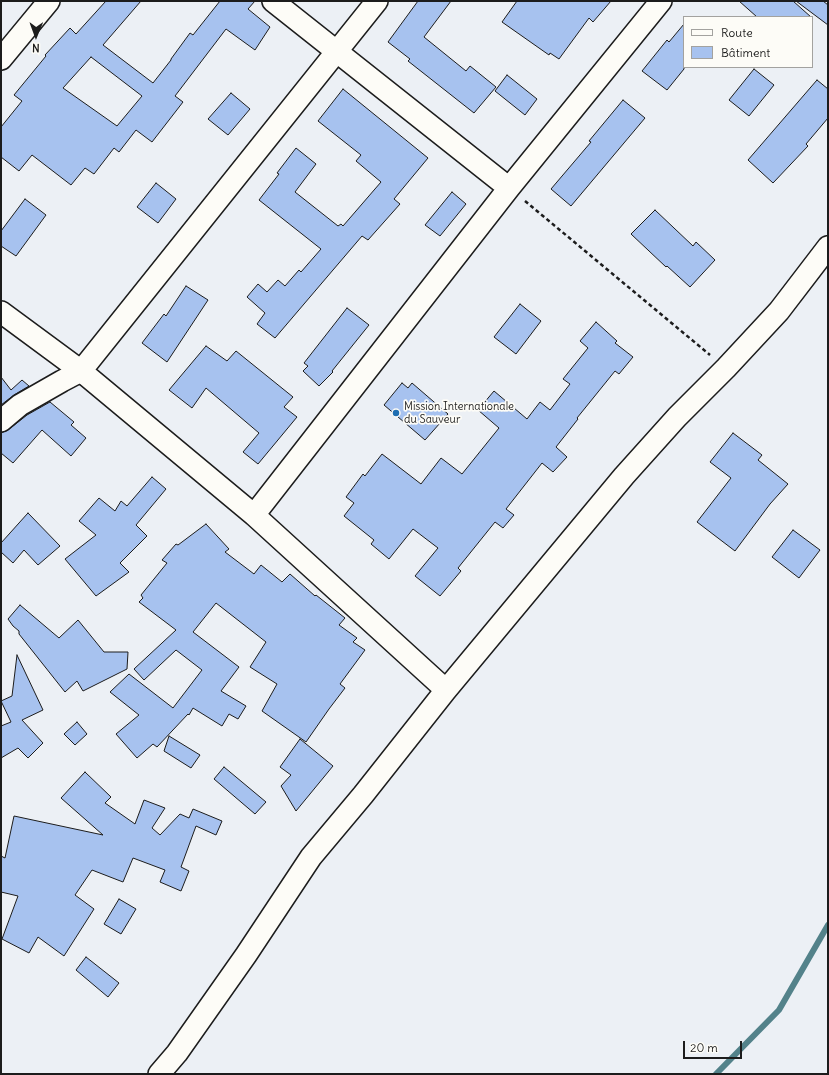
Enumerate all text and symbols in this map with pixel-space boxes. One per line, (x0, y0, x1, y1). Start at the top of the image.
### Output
north arrow (16, 16, 56, 56)
legend (683, 16, 813, 68)
text: Route (721, 25, 753, 40)
text: N (32, 41, 40, 55)
text: Bâtiment (721, 45, 770, 60)
place label: Mission Internationale du Sauveur (404, 400, 514, 426)
marker: Mission Internationale du Sauveur (391, 408, 401, 418)
scale bar (685, 1033, 744, 1059)
text: 20 m (690, 1040, 718, 1055)

